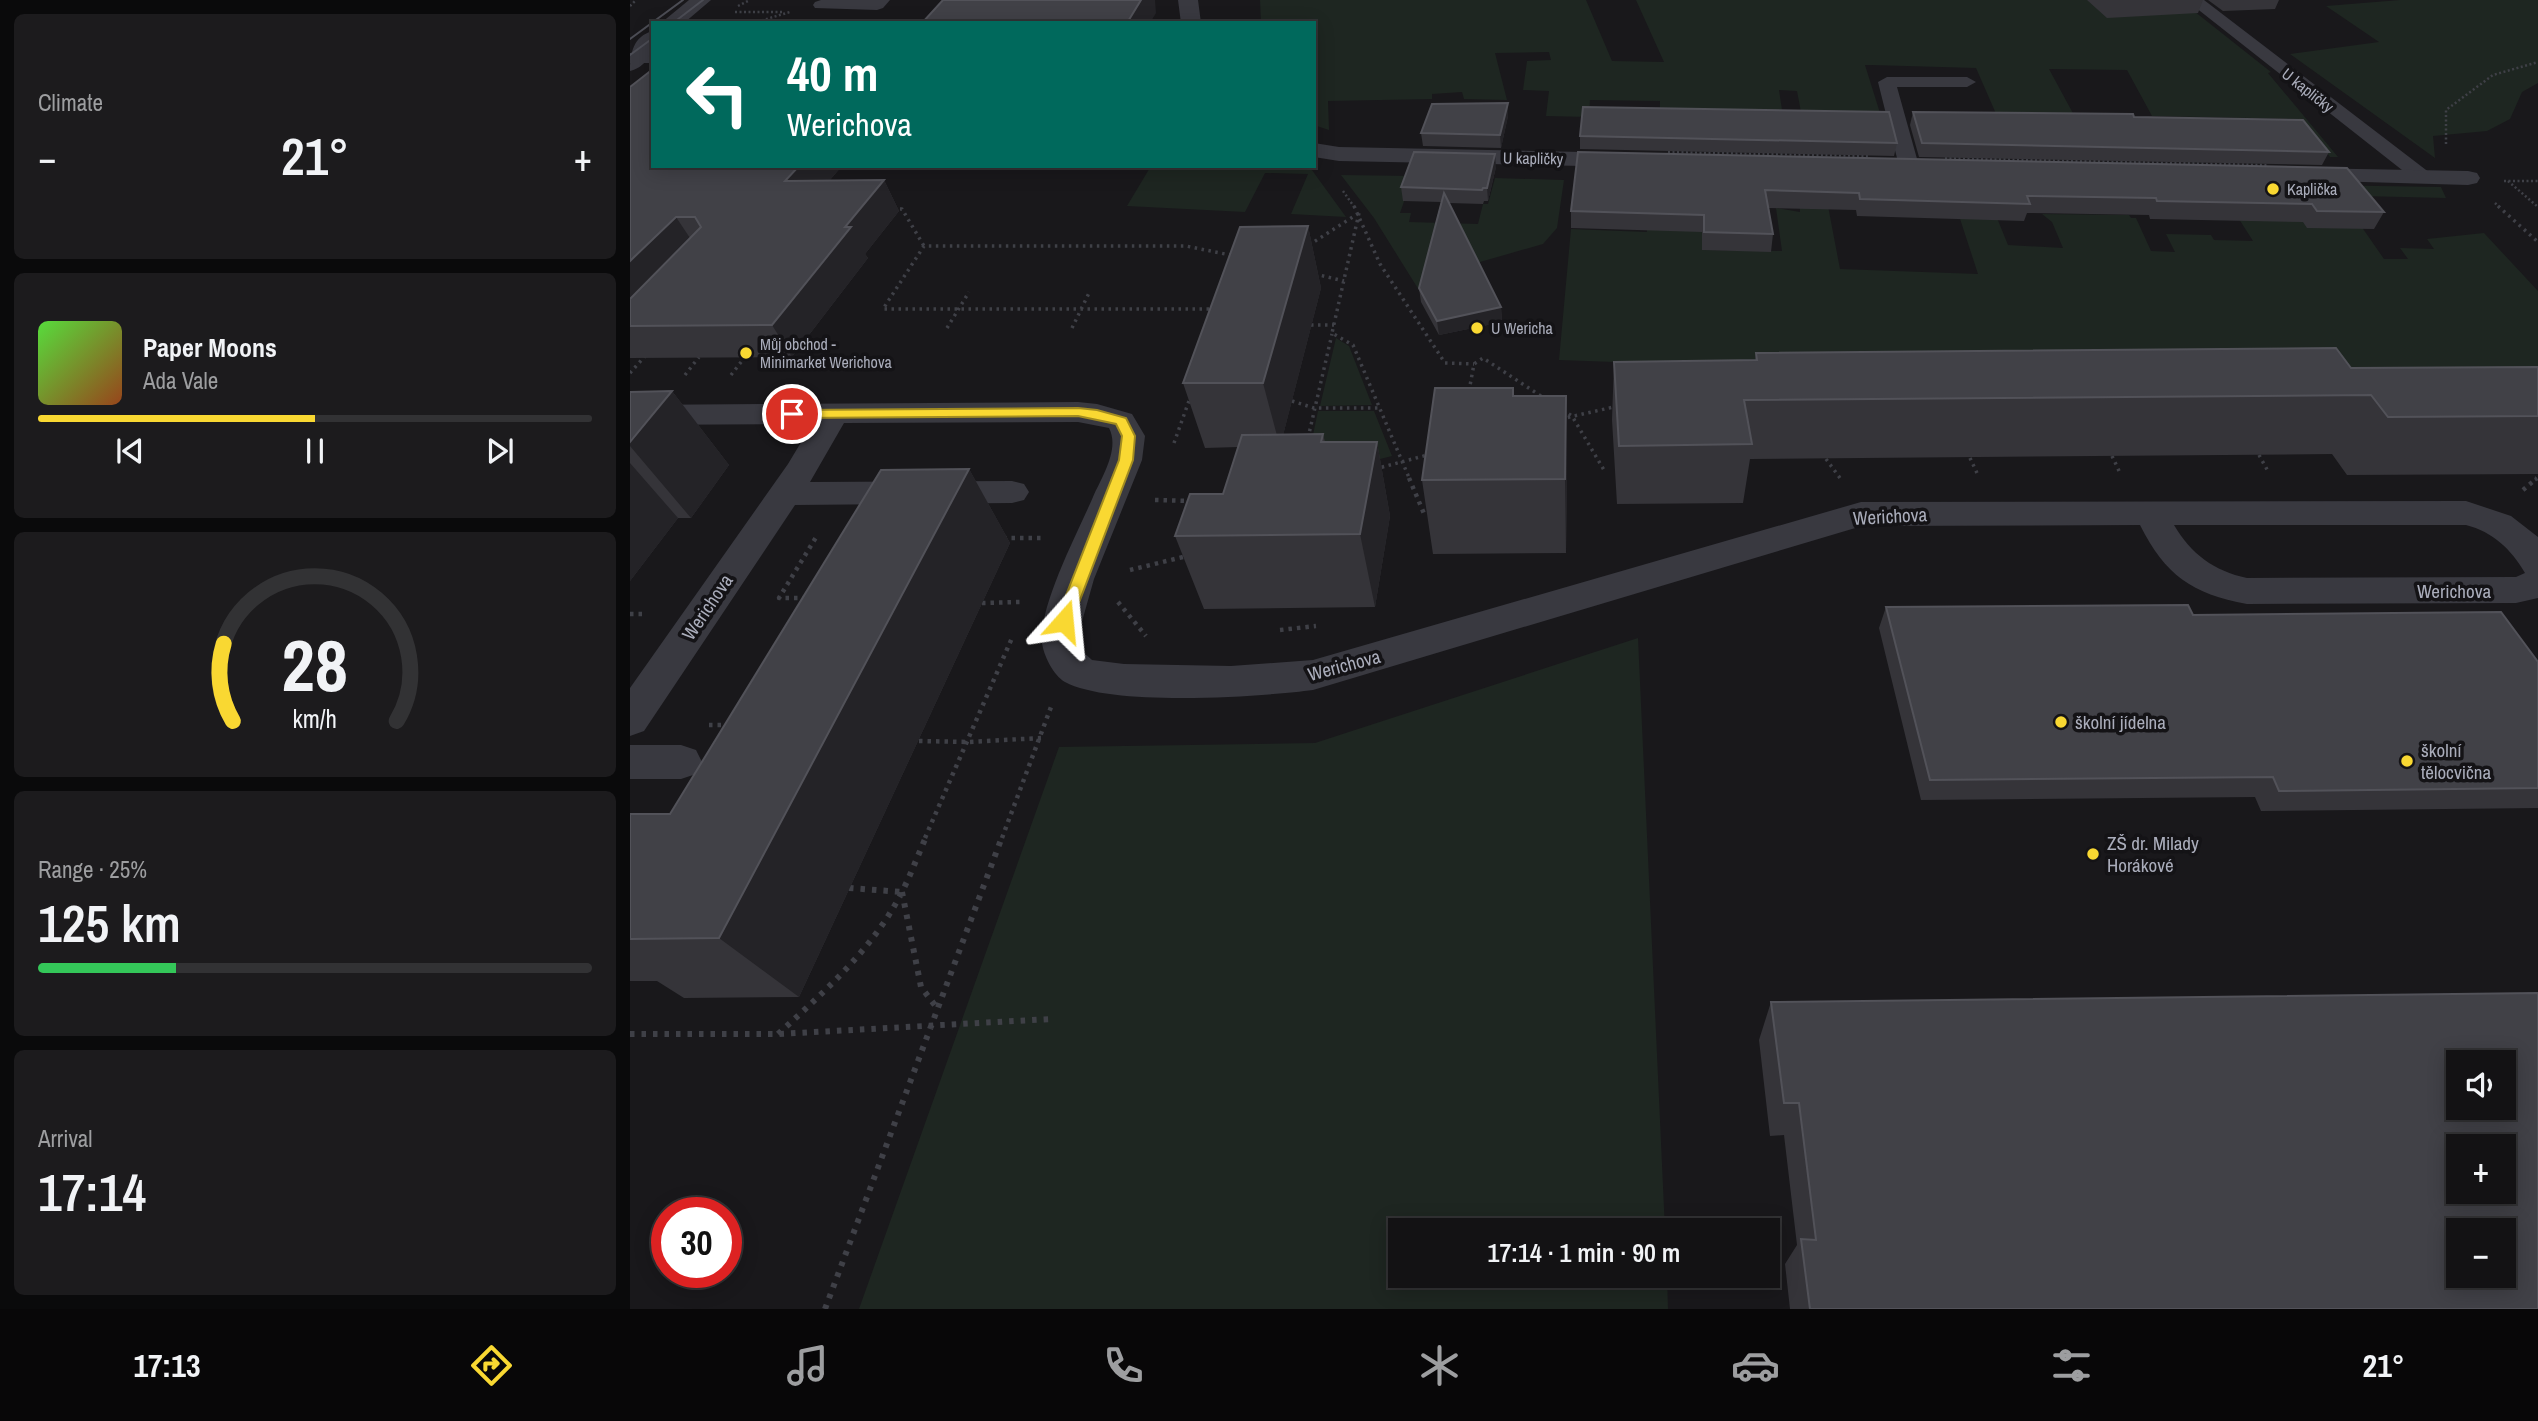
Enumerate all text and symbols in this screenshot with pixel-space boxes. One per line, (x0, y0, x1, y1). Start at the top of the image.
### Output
text: 40 m (787, 40, 879, 106)
icon: left (672, 49, 763, 140)
street label: U kapličky (2277, 63, 2339, 118)
text: Climate (38, 87, 103, 118)
text: Werichova (787, 103, 912, 146)
text: 21° (281, 121, 349, 191)
text: − (38, 132, 56, 183)
text: + (574, 132, 592, 183)
street label: U kapličky (1503, 146, 1564, 170)
place label: Kaplička (2287, 178, 2338, 200)
marker: Kaplička (2265, 181, 2281, 197)
place label: U Wericha (1491, 317, 1553, 339)
marker: U Wericha (1469, 320, 1485, 336)
text: Paper Moons (143, 330, 277, 365)
place label: Můj obchod - Minimarket Werichova (760, 333, 892, 373)
marker: Můj obchod - Minimarket Werichova (738, 345, 754, 361)
text: Ada Vale (143, 365, 218, 396)
pin (762, 384, 822, 444)
icon: arrive (773, 395, 811, 433)
icon: previous (111, 432, 149, 470)
icon: pause (296, 432, 334, 470)
icon: next (481, 432, 519, 470)
street label: Werichova (1852, 501, 1928, 531)
street label: Werichova (675, 569, 739, 645)
street label: Werichova (2417, 578, 2491, 604)
position arrow (1027, 584, 1101, 658)
text: 28 (282, 616, 348, 714)
street label: Werichova (1305, 643, 1384, 687)
text: km/h (293, 701, 337, 735)
place label: školní jídelna (2075, 709, 2166, 735)
marker: školní jídelna (2053, 714, 2069, 730)
place label: školní tělocvična (2421, 737, 2491, 785)
marker: školní tělocvična (2399, 753, 2415, 769)
place label: ZŠ dr. Milady Horákové (2107, 830, 2199, 878)
marker: ZŠ dr. Milady Horákové (2085, 846, 2101, 862)
text: Range · 25% (38, 854, 147, 885)
text: 125 km (38, 888, 181, 958)
map controls (2446, 1050, 2516, 1288)
button: sound (2446, 1050, 2516, 1120)
text: Arrival (38, 1123, 93, 1154)
button: + (2446, 1134, 2516, 1204)
text: 17:14 (38, 1157, 146, 1227)
speed limit sign: 30 (651, 1197, 742, 1288)
button: − (2446, 1218, 2516, 1288)
text: 17:14 · 1 min · 90 m (1488, 1235, 1680, 1270)
icon: directions (467, 1341, 516, 1390)
icon: music (783, 1341, 832, 1390)
icon: phone (1099, 1341, 1148, 1390)
icon: climate (1415, 1341, 1464, 1390)
icon: car (1731, 1341, 1780, 1390)
icon: filters (2047, 1341, 2096, 1390)
text: 17:13 (133, 1344, 201, 1387)
text: 21° (2363, 1344, 2405, 1387)

